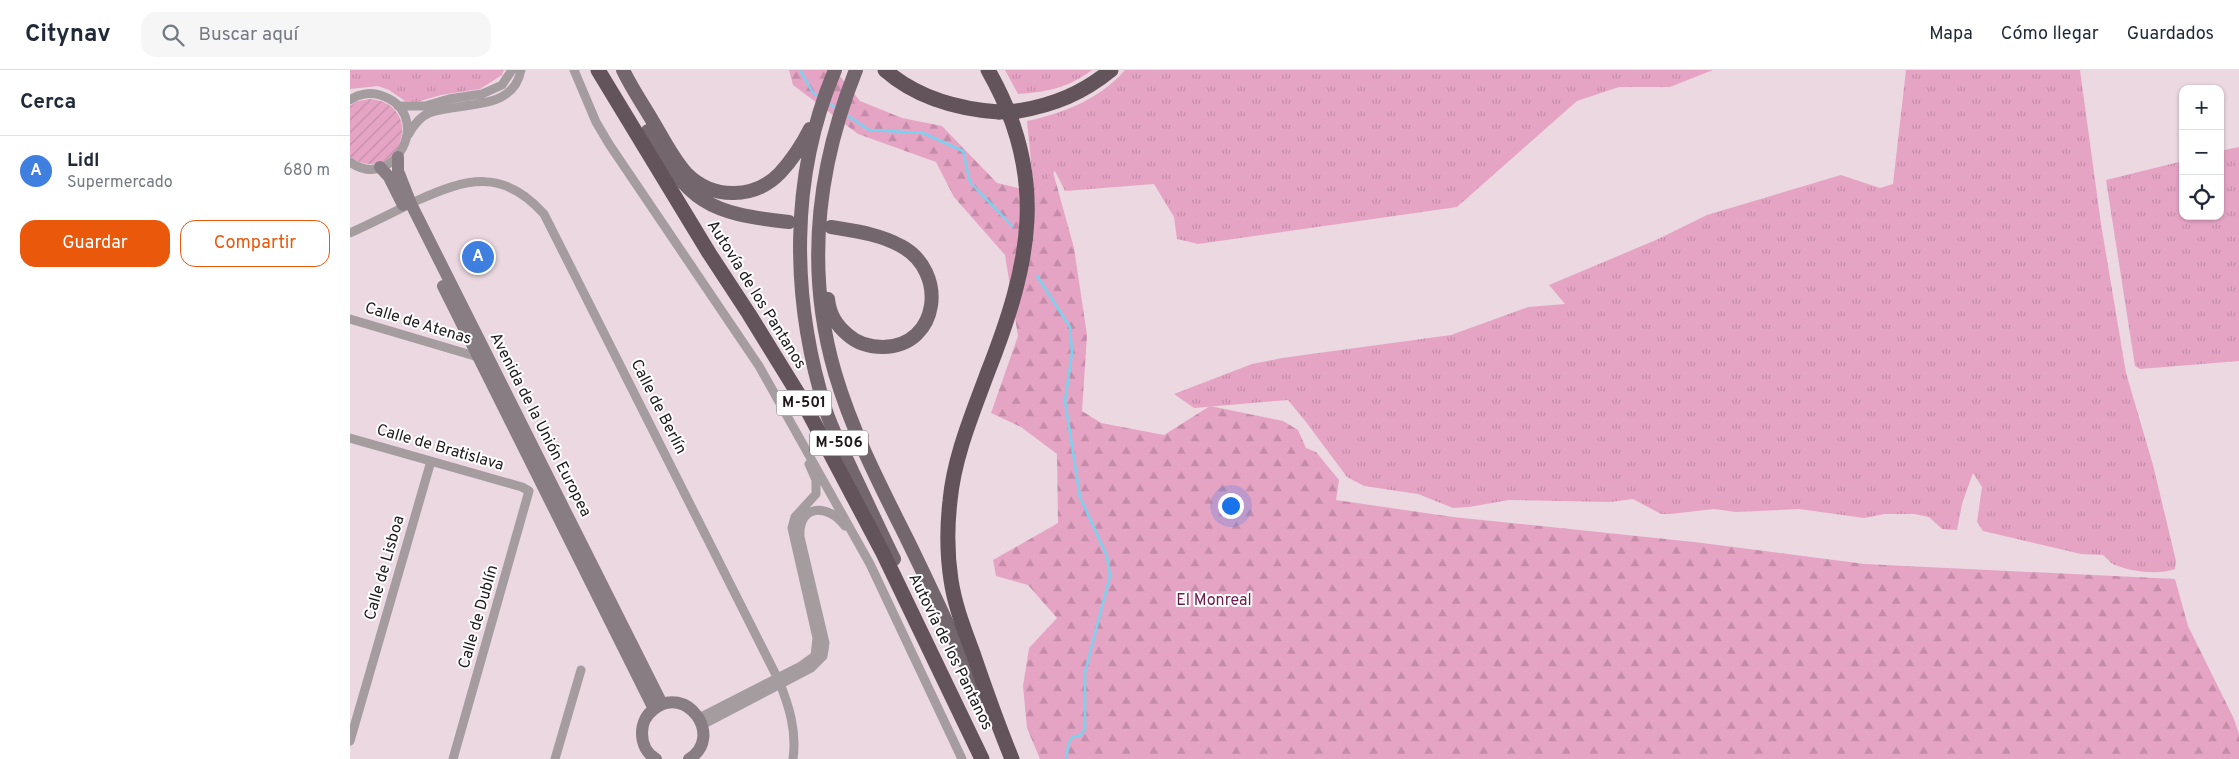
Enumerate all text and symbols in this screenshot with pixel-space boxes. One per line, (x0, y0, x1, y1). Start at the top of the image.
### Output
search box (141, 12, 491, 57)
text: Citynav (25, 20, 111, 50)
icon: search (159, 21, 187, 49)
text: Buscar aquí (199, 23, 298, 47)
text: Mapa (1929, 23, 1973, 46)
text: Cómo llegar (2001, 23, 2099, 46)
text: Guardados (2127, 23, 2214, 46)
map controls (2179, 85, 2224, 220)
button: + (2179, 85, 2224, 130)
text: Cerca (20, 89, 76, 116)
button: − (2179, 130, 2224, 175)
text: Lidl (67, 149, 100, 173)
text: A (30, 161, 42, 181)
text: 680 m (283, 161, 330, 181)
text: Supermercado (67, 173, 173, 193)
button: locate (2179, 175, 2224, 220)
street label: Autovía de los Pantanos (702, 217, 810, 373)
button: Guardar (20, 220, 170, 267)
button: Compartir (180, 220, 330, 267)
pin: A (462, 238, 494, 276)
street label: Calle de Atenas (362, 298, 474, 350)
street label: Avenida de la Unión Europea (485, 329, 595, 521)
street label: Calle de Berlín (626, 356, 690, 458)
road number: M-501 (776, 390, 832, 416)
street label: Calle de Bratislava (374, 420, 506, 476)
road number: M-506 (810, 430, 868, 456)
your location (1218, 493, 1244, 519)
street label: Calle de Lisboa (360, 513, 410, 623)
street label: Calle de Dublín (455, 563, 503, 671)
street label: Autovía de los Pantanos (903, 570, 997, 734)
park label: El Monreal (1176, 591, 1252, 611)

